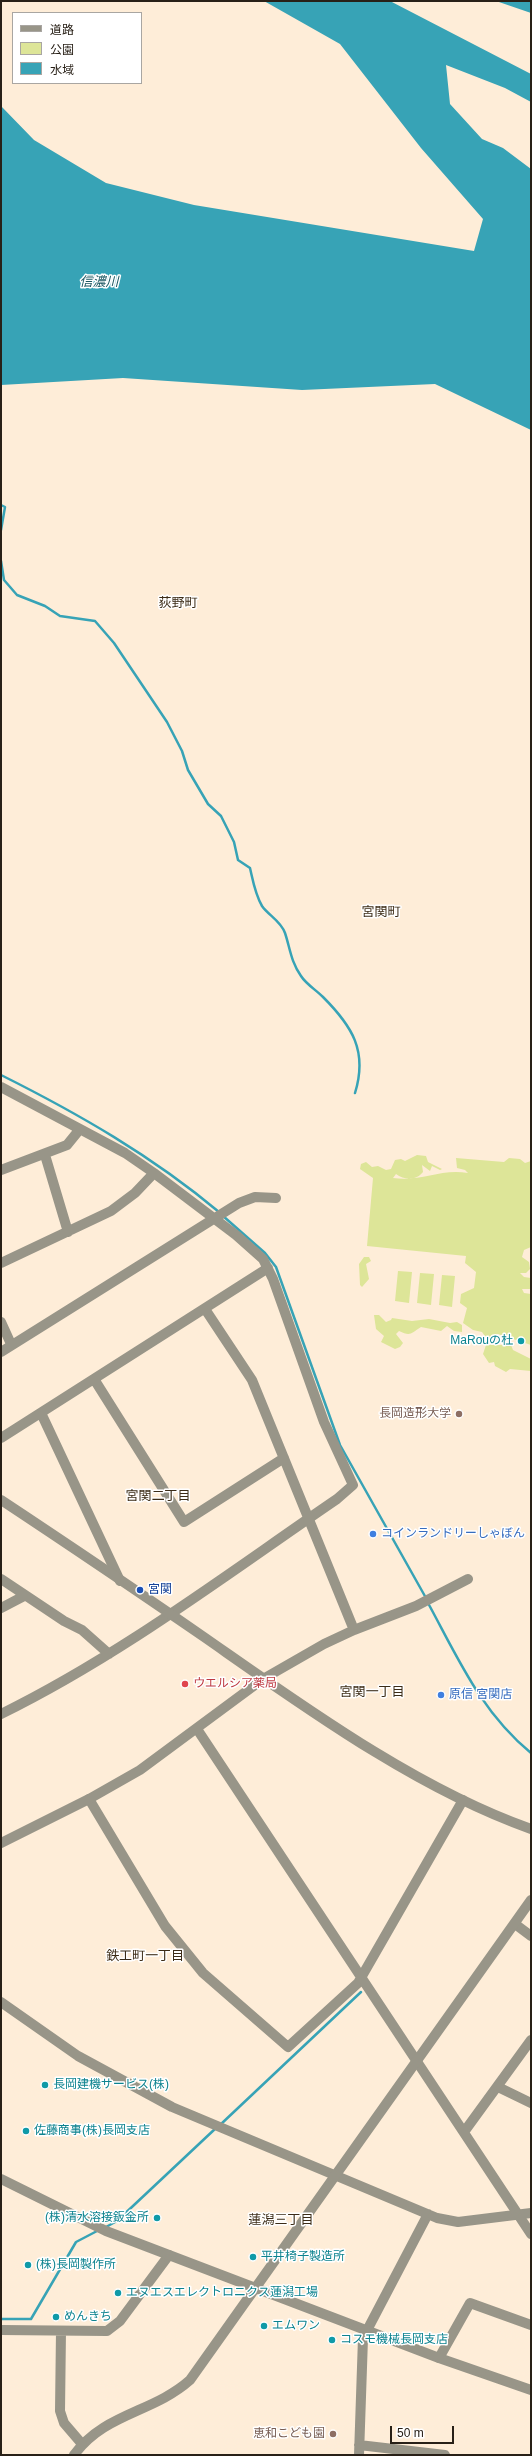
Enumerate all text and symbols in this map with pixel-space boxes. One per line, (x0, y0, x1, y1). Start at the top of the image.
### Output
legend (12, 12, 142, 84)
text: 道路 (50, 23, 74, 37)
text: 公園 (50, 43, 74, 57)
text: 水域 (50, 63, 74, 77)
water label: 信濃川 (80, 274, 118, 290)
district label: 荻野町 (159, 595, 197, 611)
district label: 宮関町 (362, 904, 400, 920)
place label: MaRouの杜 (450, 1334, 513, 1348)
marker: MaRouの杜 (516, 1336, 526, 1346)
place label: 長岡造形大学 (379, 1407, 451, 1421)
marker: 長岡造形大学 (454, 1409, 464, 1419)
district label: 宮関二丁目 (126, 1488, 190, 1504)
place label: コインランドリーしゃぼん (381, 1527, 525, 1541)
marker: コインランドリーしゃぼん (368, 1529, 378, 1539)
place label: 宮関 (148, 1583, 172, 1597)
marker: 宮関 (135, 1585, 145, 1595)
place label: ウエルシア薬局 (193, 1677, 277, 1691)
marker: ウエルシア薬局 (180, 1679, 190, 1689)
district label: 宮関一丁目 (340, 1684, 404, 1700)
place label: 原信 宮関店 (449, 1688, 512, 1702)
marker: 原信 宮関店 (436, 1690, 446, 1700)
district label: 鉄工町一丁目 (106, 1948, 184, 1964)
place label: 長岡建機サービス(株) (53, 2078, 169, 2092)
marker: 長岡建機サービス(株) (40, 2080, 50, 2090)
place label: 佐藤商事(株)長岡支店 (34, 2124, 150, 2138)
marker: 佐藤商事(株)長岡支店 (21, 2126, 31, 2136)
place label: (株)清水溶接鈑金所 (45, 2211, 149, 2225)
district label: 蓮潟三丁目 (249, 2212, 313, 2228)
marker: (株)清水溶接鈑金所 (152, 2213, 162, 2223)
place label: 平井椅子製造所 (261, 2250, 345, 2264)
marker: 平井椅子製造所 (248, 2252, 258, 2262)
place label: (株)長岡製作所 (36, 2258, 116, 2272)
marker: (株)長岡製作所 (23, 2260, 33, 2270)
place label: エヌエスエレクトロニクス蓮潟工場 (126, 2286, 318, 2300)
marker: エヌエスエレクトロニクス蓮潟工場 (113, 2288, 123, 2298)
place label: めんきち (64, 2310, 112, 2324)
marker: めんきち (51, 2312, 61, 2322)
place label: エムワン (272, 2319, 320, 2333)
marker: エムワン (259, 2321, 269, 2331)
place label: コスモ機械長岡支店 (340, 2333, 448, 2347)
marker: コスモ機械長岡支店 (327, 2335, 337, 2345)
scale bar (392, 2418, 456, 2444)
text: 50 m (397, 2426, 424, 2440)
place label: 恵和こども園 (253, 2427, 325, 2441)
marker: 恵和こども園 (328, 2429, 338, 2439)

